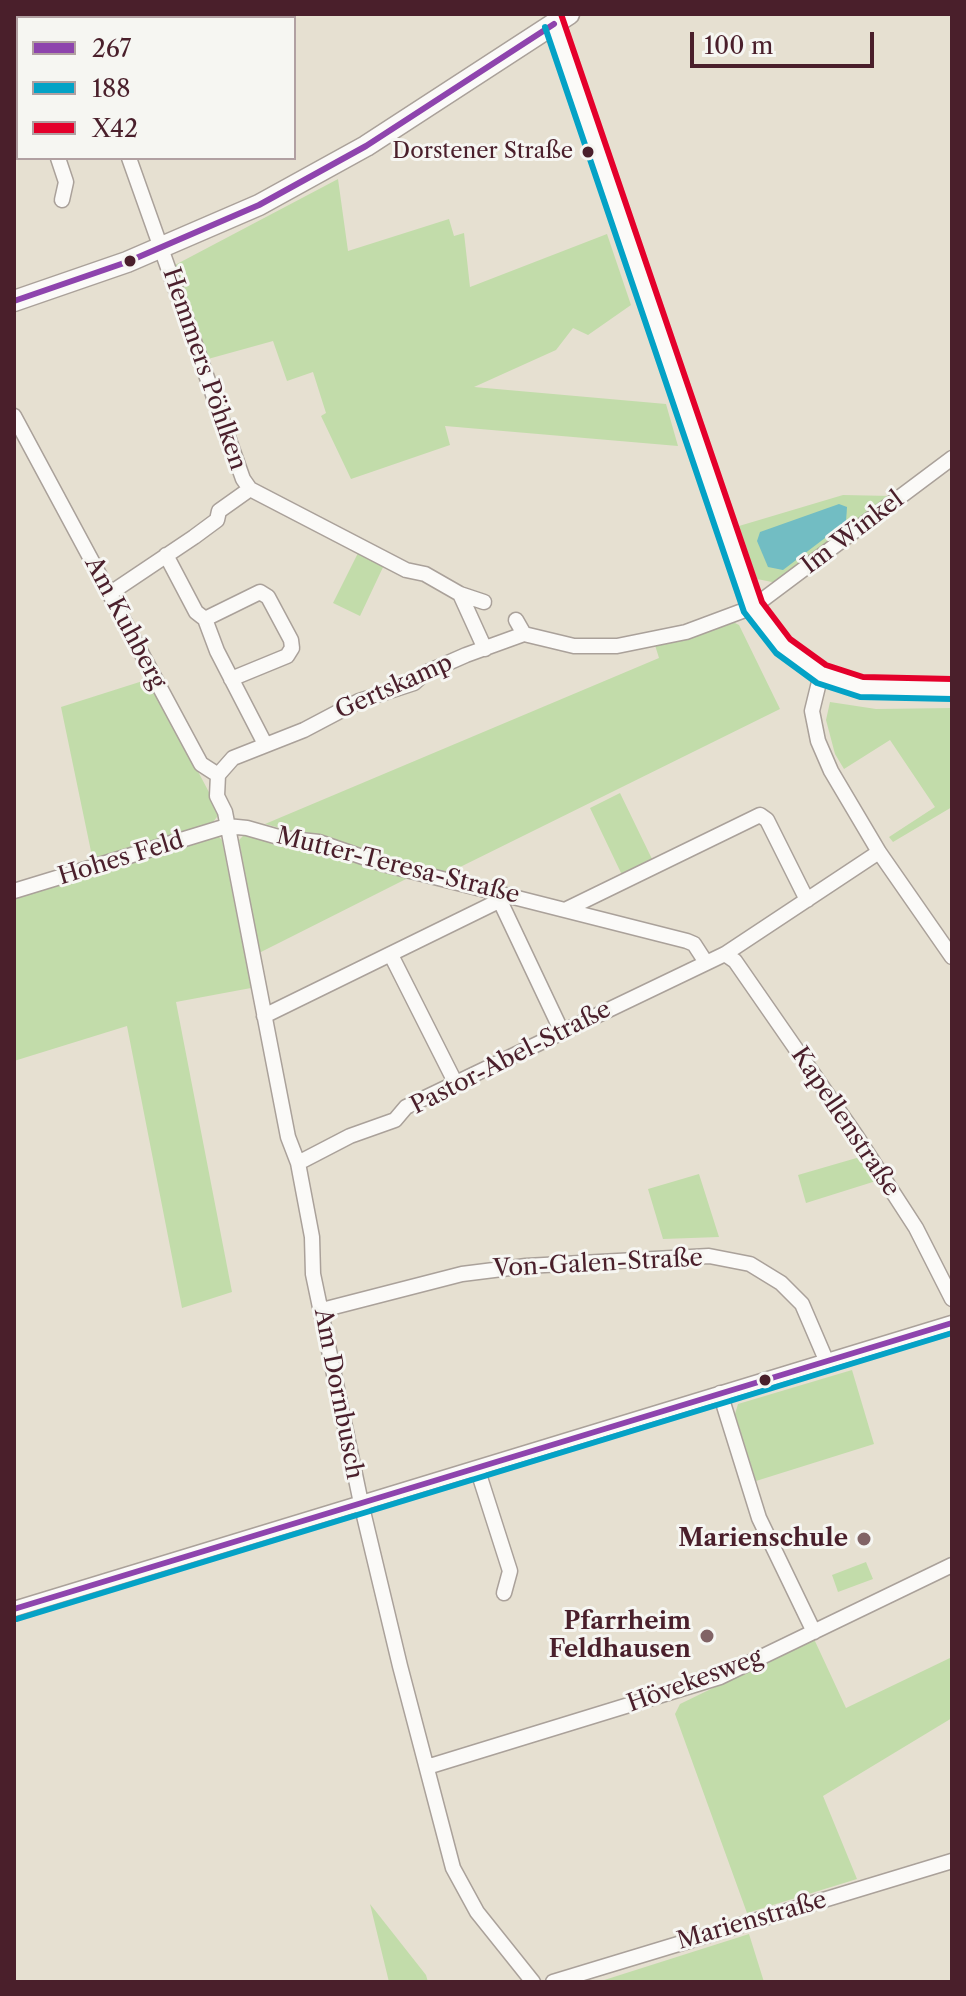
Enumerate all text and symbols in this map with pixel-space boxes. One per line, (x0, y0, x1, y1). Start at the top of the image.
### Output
legend (16, 16, 296, 160)
scale bar (694, 16, 878, 66)
text: 100 m (704, 31, 773, 60)
text: 267 (92, 34, 131, 63)
text: 188 (92, 74, 131, 103)
text: X42 (92, 114, 138, 143)
place label: Dorstener Straße (392, 139, 573, 165)
marker: Dorstener Straße (580, 144, 596, 160)
unlabelled marker (122, 253, 138, 269)
street label: Hemmers Pöhlken (156, 264, 252, 474)
street label: Im Winkel (796, 485, 910, 581)
street label: Am Kuhberg (78, 552, 172, 694)
street label: Gertskamp (331, 648, 457, 726)
street label: Mutter-Teresa-Straße (273, 822, 523, 910)
street label: Hohes Feld (55, 826, 187, 892)
street label: Pastor-Abel-Straße (406, 995, 616, 1121)
street label: Kapellenstraße (784, 1042, 906, 1202)
street label: Von-Galen-Straße (492, 1244, 704, 1284)
street label: Am Dornbusch (307, 1306, 369, 1482)
unlabelled marker (757, 1372, 773, 1388)
place label: Marienschule (678, 1525, 848, 1553)
marker: Marienschule (855, 1530, 873, 1548)
place label: Pfarrheim Feldhausen (549, 1608, 691, 1664)
marker: Pfarrheim Feldhausen (698, 1627, 716, 1645)
street label: Hövekesweg (623, 1643, 767, 1719)
street label: Marienstraße (674, 1886, 830, 1956)

